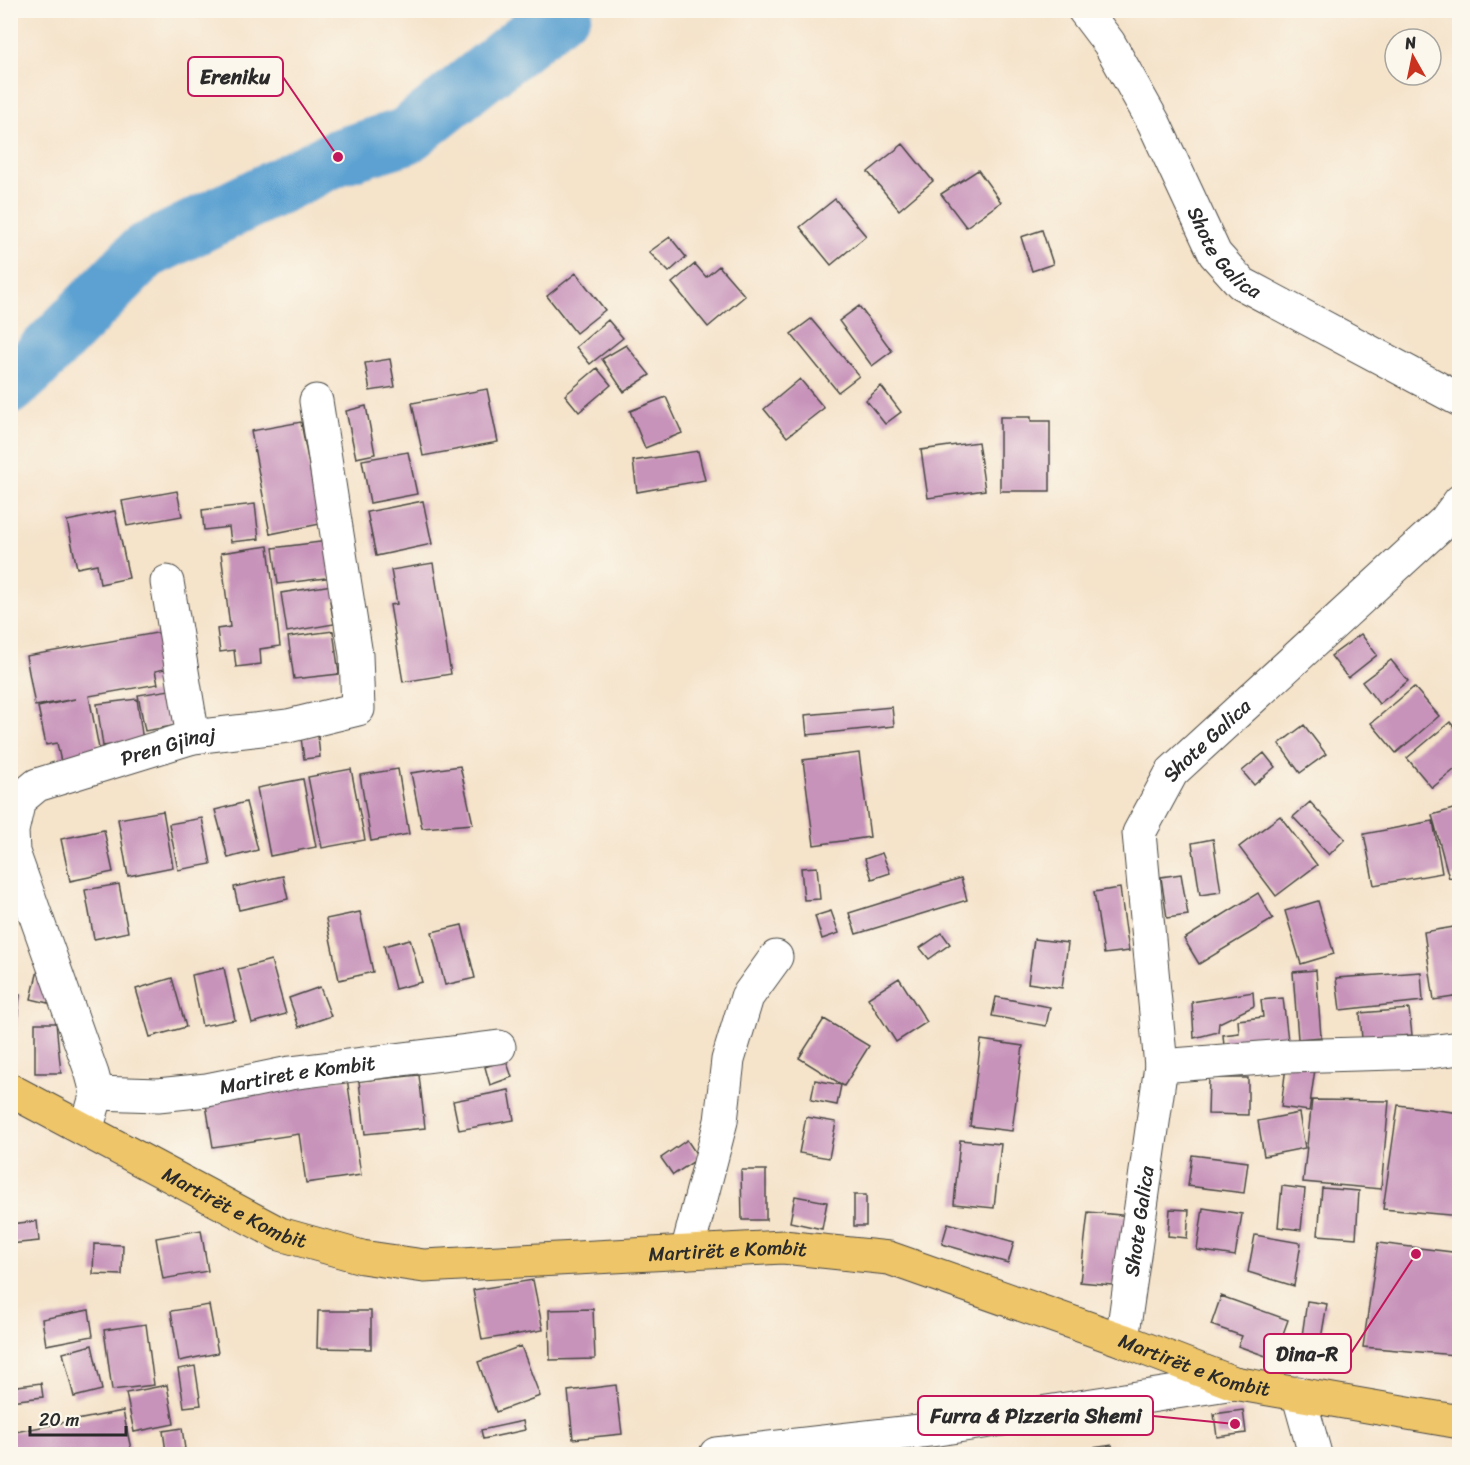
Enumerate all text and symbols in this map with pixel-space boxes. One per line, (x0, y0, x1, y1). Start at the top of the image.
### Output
north arrow (1383, 27, 1443, 87)
text: N (1402, 27, 1419, 58)
callout: Ereniku (188, 57, 283, 96)
text: Ereniku (200, 58, 271, 96)
street label: Shote Galica (1177, 200, 1268, 309)
street label: Shote Galica (1153, 689, 1260, 788)
street label: Pren Gjinaj (116, 717, 218, 776)
street label: Martiret e Kombit (216, 1046, 378, 1105)
street label: Martirët e Kombit (156, 1157, 311, 1259)
street label: Shote Galica (1114, 1163, 1165, 1279)
street label: Martirët e Kombit (648, 1230, 809, 1272)
street label: Martirët e Kombit (1113, 1323, 1273, 1407)
callout: Dina-R (1264, 1334, 1351, 1373)
text: Dina-R (1276, 1335, 1339, 1373)
callout: Furra & Pizzeria Shemi (918, 1396, 1153, 1435)
text: Furra & Pizzeria Shemi (929, 1397, 1143, 1435)
scale bar (30, 1399, 126, 1437)
text: 20 m (39, 1404, 79, 1436)

